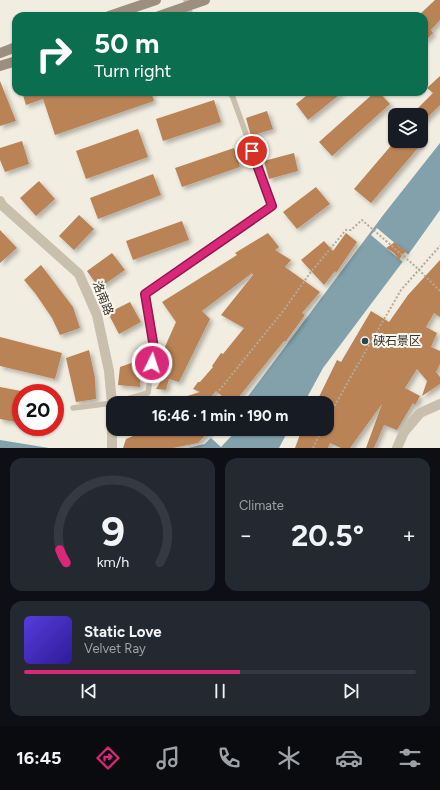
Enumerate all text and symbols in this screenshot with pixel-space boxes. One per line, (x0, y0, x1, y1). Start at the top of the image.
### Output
text: 50 m (94, 26, 160, 60)
icon: right (28, 28, 80, 80)
text: Turn right (94, 60, 171, 82)
map controls (388, 108, 428, 148)
button: layers (388, 108, 428, 148)
pin (235, 134, 269, 168)
icon: arrive (241, 140, 263, 162)
street label: 洛南路 (90, 279, 116, 317)
place label: 硖石景区 (373, 334, 421, 348)
marker: 硖石景区 (360, 336, 370, 346)
position arrow (131, 342, 173, 384)
speed limit sign: 20 (12, 384, 64, 436)
text: 16:46 · 1 min · 190 m (152, 407, 288, 425)
text: Climate (239, 498, 284, 513)
text: 9 (100, 505, 125, 555)
text: 20.5° (291, 517, 364, 554)
text: − (239, 522, 253, 549)
text: + (402, 522, 416, 549)
text: km/h (96, 552, 129, 570)
text: Static Love (84, 623, 162, 641)
text: Velvet Ray (84, 641, 146, 656)
icon: previous (78, 680, 100, 702)
icon: pause (209, 680, 231, 702)
icon: next (340, 680, 362, 702)
icon: directions (94, 744, 122, 772)
icon: music (154, 744, 182, 772)
icon: phone (215, 744, 243, 772)
icon: climate (275, 744, 303, 772)
icon: car (335, 744, 363, 772)
icon: filters (396, 744, 424, 772)
text: 16:45 (16, 747, 62, 769)

